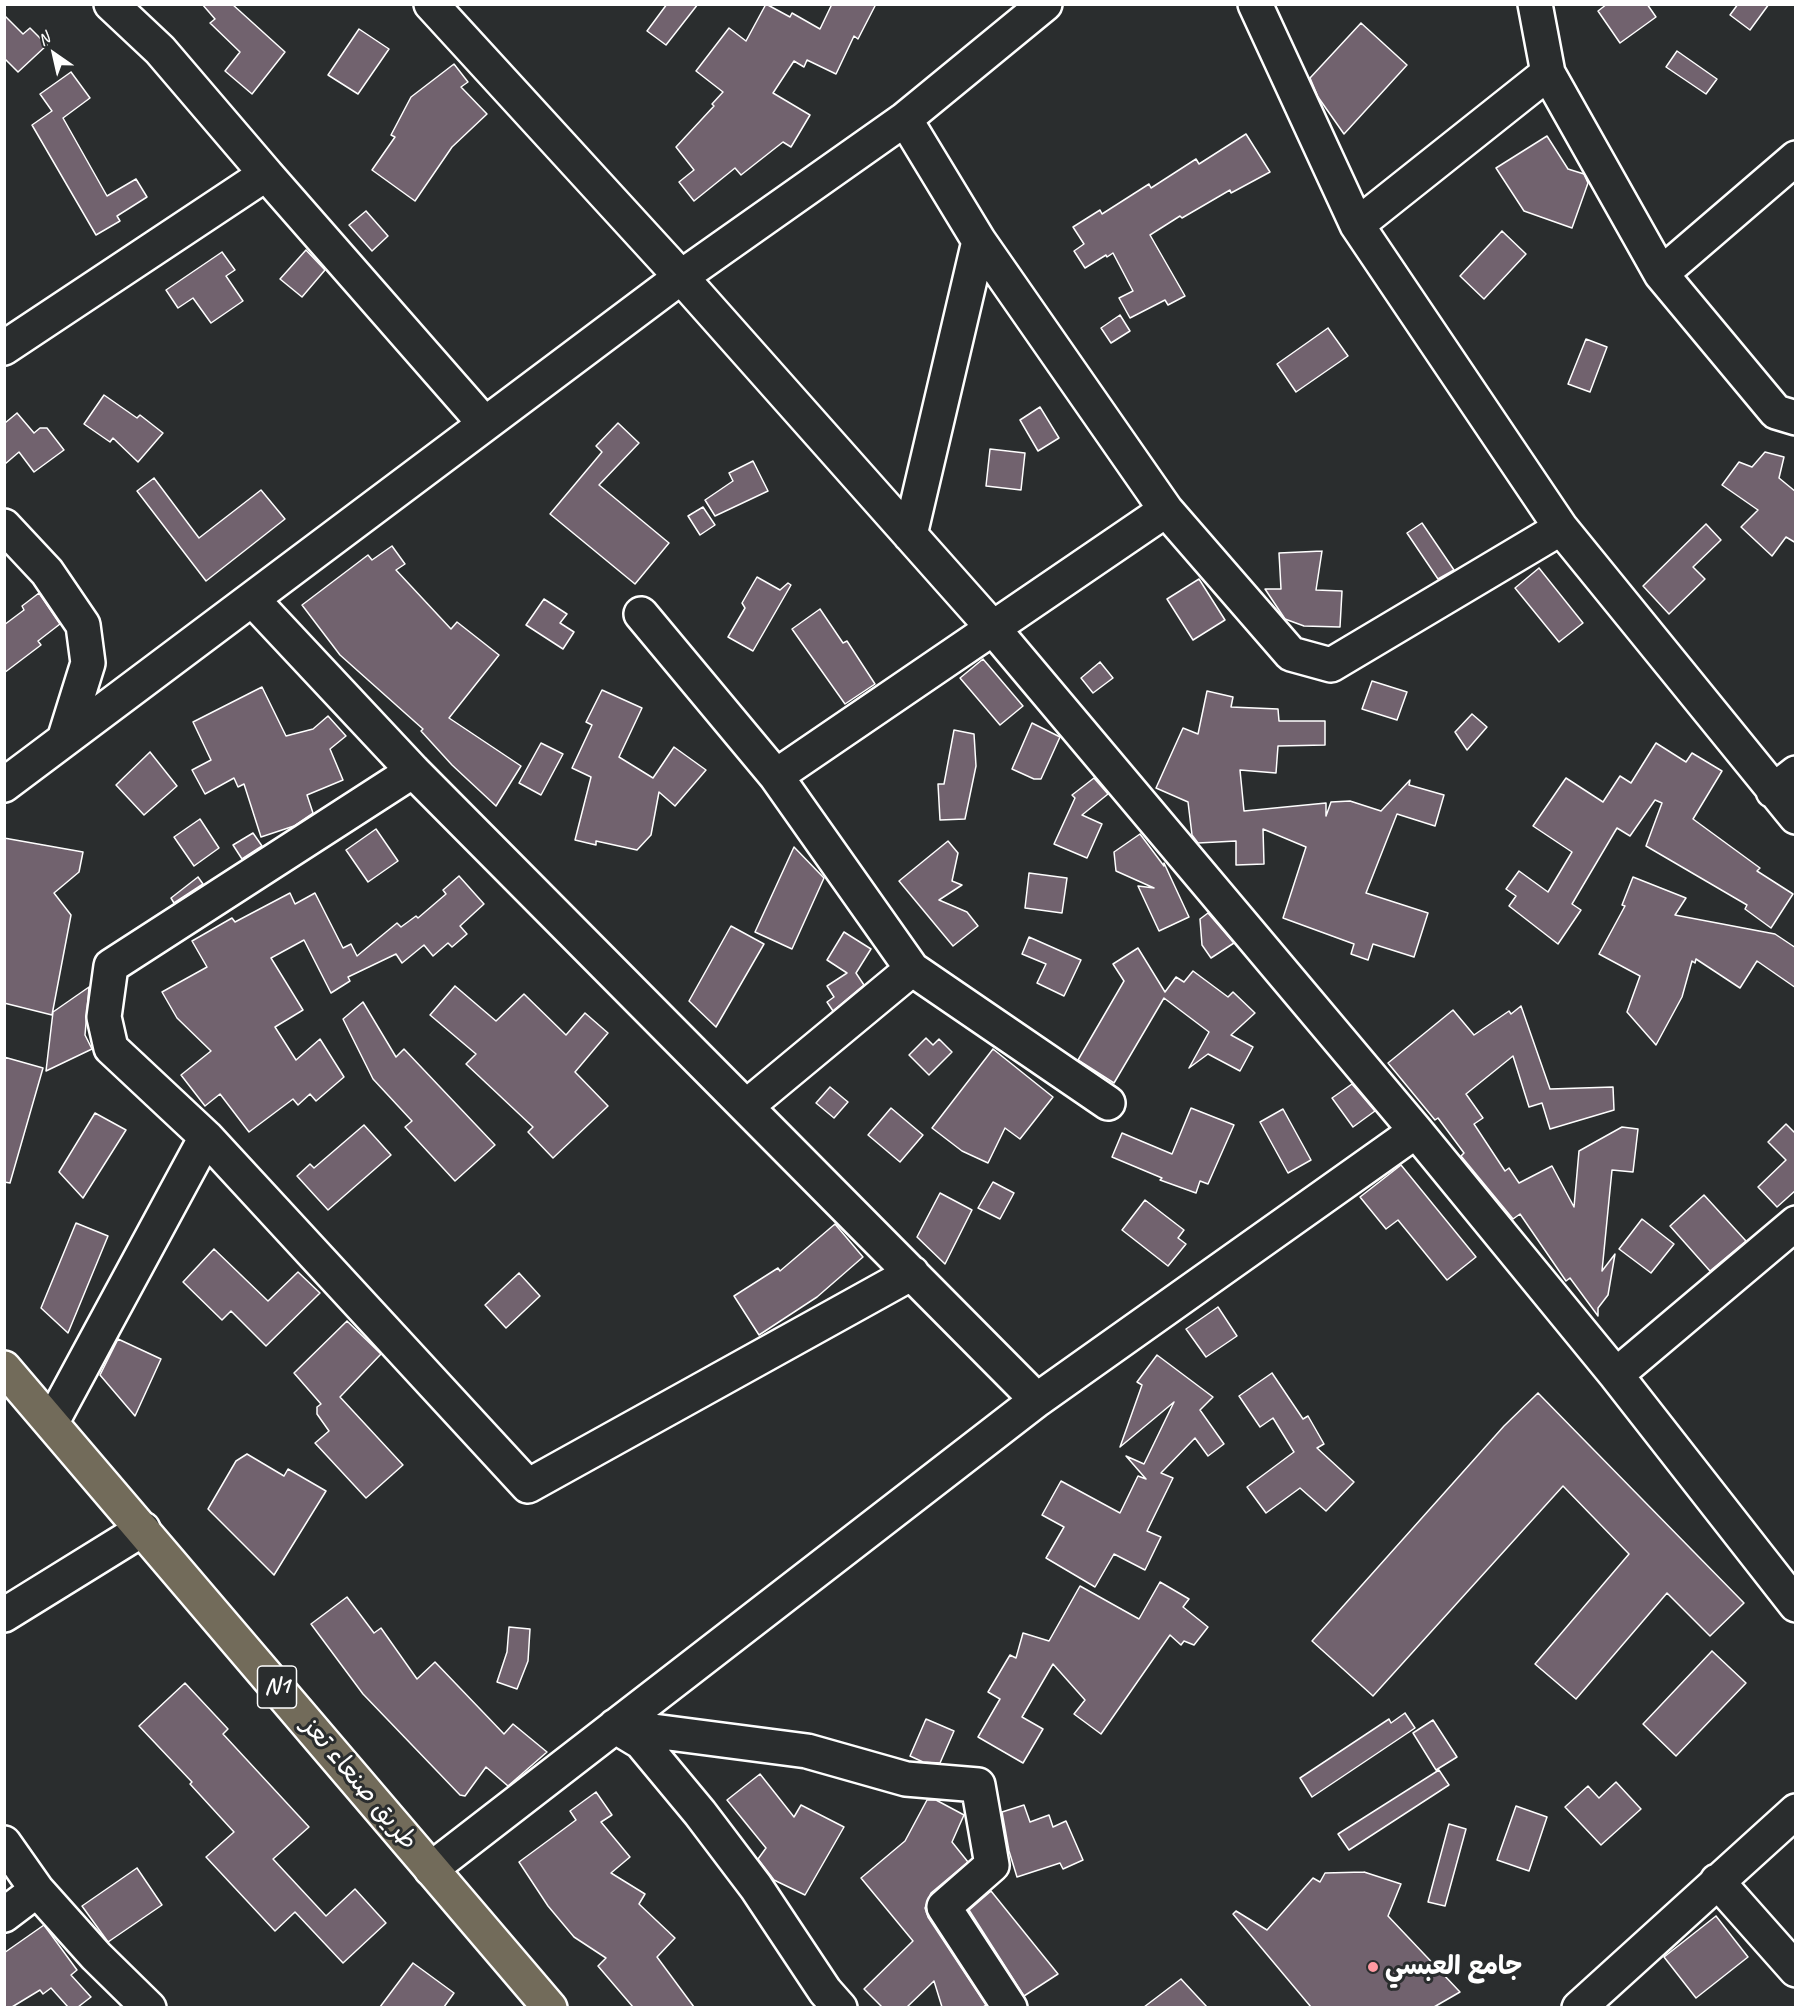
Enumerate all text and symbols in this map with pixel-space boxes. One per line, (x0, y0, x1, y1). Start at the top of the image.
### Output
north arrow (24, 24, 84, 84)
text: N (34, 28, 54, 50)
road number: N1 (258, 1666, 296, 1708)
street label: طريق صنعاء تعز (294, 1711, 424, 1857)
place label: جامع العبسي (1385, 1951, 1522, 1983)
marker: جامع العبسي (1366, 1960, 1380, 1974)

